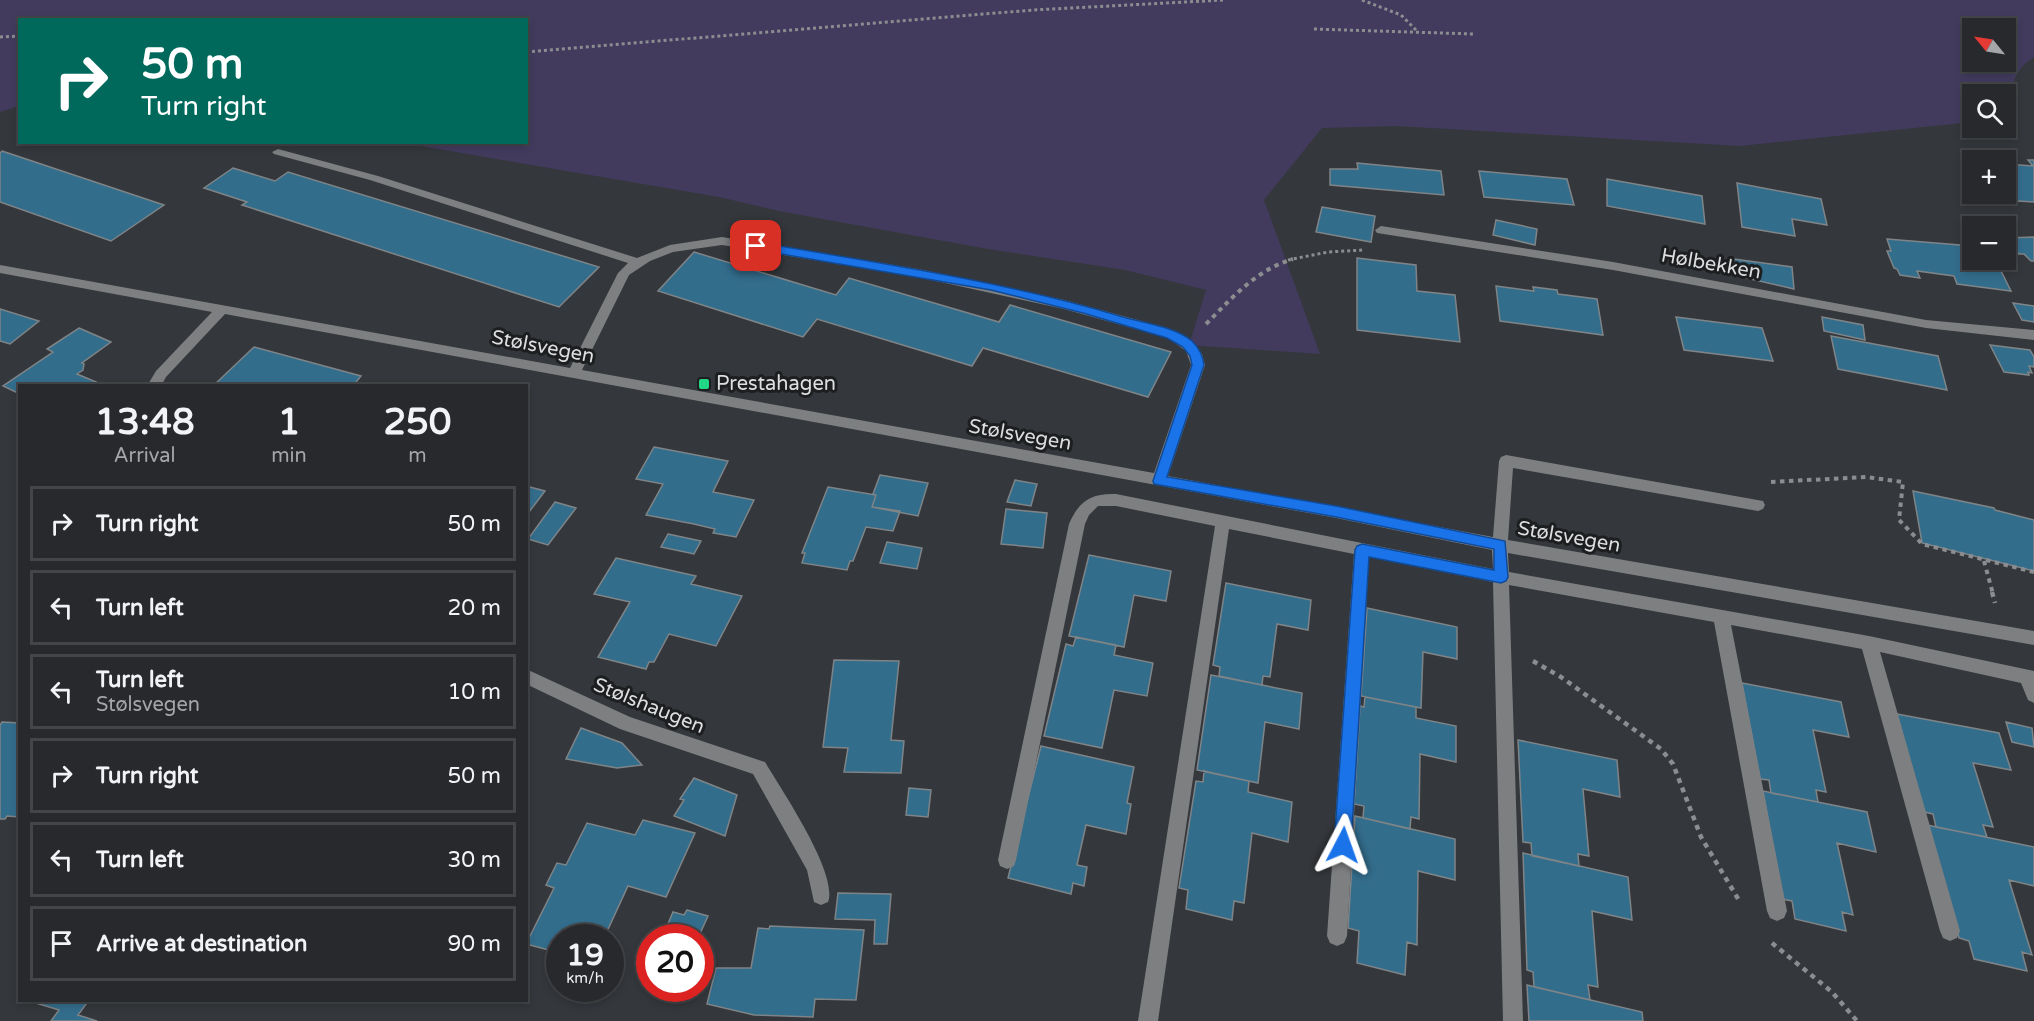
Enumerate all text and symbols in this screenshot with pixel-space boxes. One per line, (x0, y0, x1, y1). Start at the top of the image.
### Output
north arrow (1962, 18, 2016, 72)
map controls (1962, 18, 2016, 270)
text: 50 m (141, 39, 243, 90)
icon: right (42, 42, 120, 120)
button: search (1962, 84, 2016, 138)
text: Turn right (141, 90, 267, 123)
button: + (1962, 150, 2016, 204)
button: − (1962, 216, 2016, 270)
pin (730, 220, 781, 271)
icon: arrive (739, 229, 772, 262)
street label: Hølbekken (1659, 243, 1763, 285)
street label: Stølsvegen (490, 325, 596, 369)
place label: Prestahagen (716, 372, 836, 396)
marker: Prestahagen (697, 377, 711, 391)
text: 13:48 (95, 401, 195, 444)
text: 1 (278, 401, 300, 444)
text: 250 (383, 401, 451, 444)
street label: Stølsvegen (967, 414, 1073, 456)
text: Arrival (114, 444, 176, 468)
text: min (271, 444, 307, 468)
text: m (408, 444, 427, 468)
icon: right (45, 507, 78, 540)
text: Turn right (96, 511, 198, 537)
text: 50 m (447, 511, 501, 537)
street label: Stølsvegen (1516, 516, 1622, 558)
icon: left (45, 591, 78, 624)
text: Turn left (96, 595, 184, 621)
text: 20 m (447, 595, 501, 621)
text: Turn left (96, 667, 184, 693)
street label: Stølshaugen (590, 673, 708, 739)
icon: left (45, 675, 78, 708)
text: 10 m (447, 679, 501, 705)
text: Stølsvegen (96, 693, 200, 717)
icon: right (45, 759, 78, 792)
text: Turn right (96, 763, 198, 789)
text: 50 m (447, 763, 501, 789)
position arrow (1311, 813, 1375, 877)
icon: left (45, 843, 78, 876)
text: Turn left (96, 847, 184, 873)
text: 30 m (447, 847, 501, 873)
speed limit sign: 20 (636, 924, 714, 1002)
icon: arrive (45, 927, 78, 960)
text: Arrive at destination (96, 931, 307, 957)
text: 90 m (447, 931, 501, 957)
text: 19 (566, 937, 604, 974)
text: km/h (566, 969, 604, 987)

